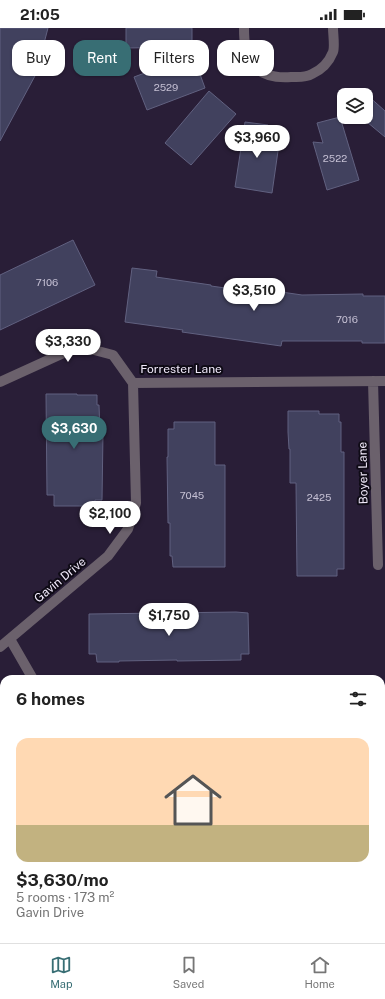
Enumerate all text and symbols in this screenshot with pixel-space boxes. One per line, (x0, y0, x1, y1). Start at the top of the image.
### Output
text: 21:05 (20, 6, 60, 23)
chip: Buy (12, 40, 65, 76)
chip: Rent (73, 40, 131, 76)
chip: Filters (139, 40, 209, 76)
chip: New (217, 40, 274, 76)
house number: 2529 (154, 81, 178, 93)
map controls (337, 88, 373, 124)
button: layers (337, 88, 373, 124)
pin: $3,960 (224, 125, 290, 159)
text: $3,960 (234, 130, 280, 145)
house number: 2522 (323, 152, 347, 164)
house number: 7106 (36, 276, 58, 288)
pin: $3,510 (221, 278, 287, 312)
text: $3,510 (232, 283, 276, 298)
house number: 7016 (336, 313, 358, 325)
pin: $3,330 (35, 329, 101, 363)
text: $3,330 (45, 334, 91, 349)
street label: Forrester Lane (140, 362, 222, 376)
pin: $3,630 (41, 416, 107, 450)
text: $3,630 (51, 421, 97, 436)
street label: Boyer Lane (355, 441, 371, 504)
house number: 7045 (180, 489, 204, 501)
house number: 2425 (307, 491, 331, 503)
pin: $2,100 (77, 501, 143, 535)
text: $2,100 (89, 506, 131, 521)
street label: Gavin Drive (31, 554, 89, 606)
pin: $1,750 (136, 603, 202, 637)
text: $1,750 (148, 608, 190, 623)
icon: filters (347, 688, 369, 710)
text: 6 homes (16, 689, 85, 709)
icon: home (157, 764, 229, 836)
text: $3,630/mo (16, 870, 108, 890)
text: 5 rooms · 173 m² (16, 890, 114, 905)
text: Gavin Drive (16, 905, 84, 920)
tab: Map (50, 954, 72, 990)
tab: Saved (173, 954, 204, 990)
tab: Home (305, 954, 335, 990)

